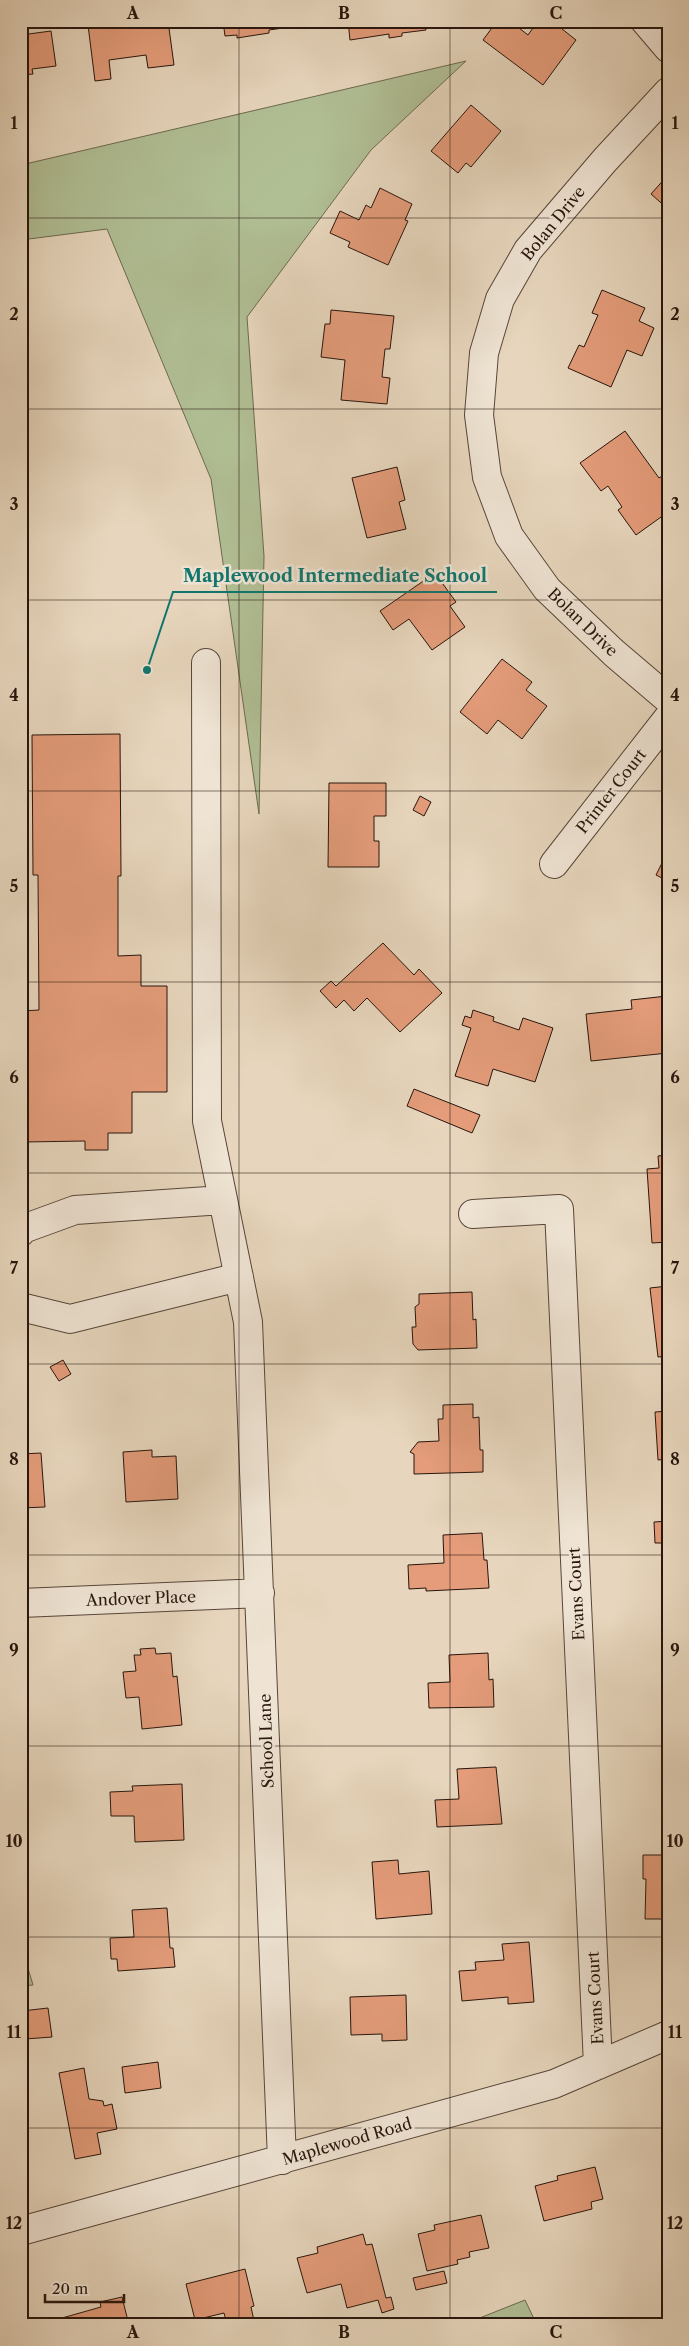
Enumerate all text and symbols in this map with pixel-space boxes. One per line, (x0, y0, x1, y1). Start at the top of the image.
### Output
text: A (126, 3, 140, 23)
text: B (338, 3, 350, 23)
text: C (550, 3, 562, 23)
text: 1 (10, 113, 18, 133)
text: 1 (671, 113, 679, 133)
street label: Bolan Drive (517, 182, 589, 264)
text: 2 (9, 304, 19, 324)
text: 2 (670, 304, 680, 324)
text: 3 (9, 494, 19, 514)
text: 3 (670, 494, 680, 514)
callout: Maplewood Intermediate School (173, 559, 497, 592)
text: Maplewood Intermediate School (183, 565, 487, 587)
street label: Bolan Drive (544, 584, 622, 660)
text: 4 (9, 685, 19, 705)
text: 4 (670, 685, 680, 705)
street label: Printer Court (572, 744, 650, 837)
text: 5 (10, 876, 19, 896)
text: 5 (671, 876, 680, 896)
text: 6 (9, 1067, 19, 1087)
text: 6 (670, 1067, 680, 1087)
text: 7 (10, 1258, 19, 1278)
text: 7 (671, 1258, 680, 1278)
text: 8 (9, 1449, 19, 1469)
text: 8 (670, 1449, 680, 1469)
street label: Evans Court (564, 1547, 588, 1641)
street label: Andover Place (85, 1586, 196, 1610)
text: 9 (9, 1640, 19, 1660)
text: 9 (670, 1640, 680, 1660)
street label: School Lane (254, 1693, 278, 1789)
text: 10 (5, 1831, 23, 1851)
text: 10 (666, 1831, 684, 1851)
street label: Evans Court (583, 1951, 607, 2045)
text: 11 (7, 2022, 22, 2042)
text: 11 (668, 2022, 683, 2042)
street label: Maplewood Road (280, 2113, 414, 2169)
text: 12 (6, 2213, 22, 2233)
text: 12 (667, 2213, 683, 2233)
scale bar (45, 2271, 124, 2303)
text: 20 m (52, 2279, 88, 2298)
text: A (126, 2322, 140, 2342)
text: B (338, 2322, 350, 2342)
text: C (550, 2322, 562, 2342)

